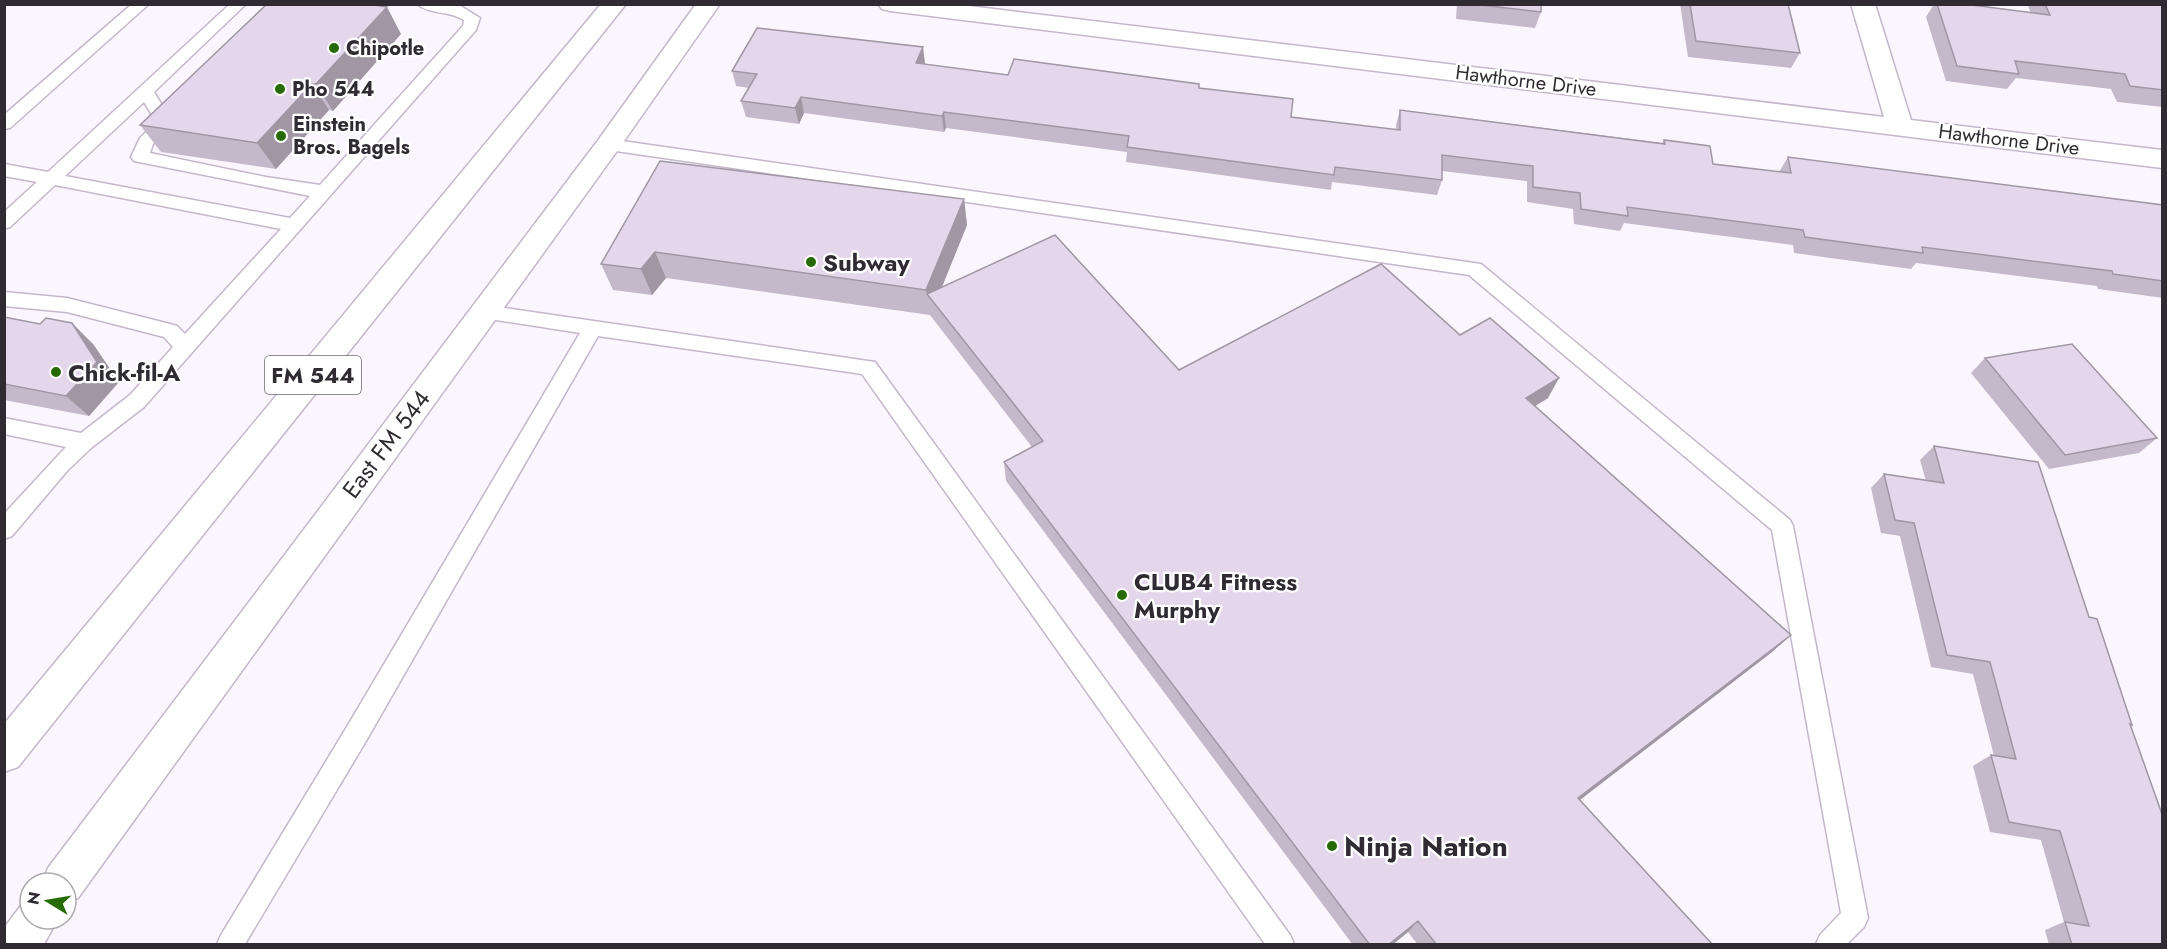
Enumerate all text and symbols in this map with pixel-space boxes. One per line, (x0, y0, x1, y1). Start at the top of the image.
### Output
place label: Chipotle (346, 34, 424, 63)
marker: Chipotle (327, 41, 341, 55)
street label: Hawthorne Drive (1454, 58, 1598, 104)
place label: Pho 544 (292, 75, 374, 104)
marker: Pho 544 (273, 82, 287, 96)
place label: Einstein Bros. Bagels (293, 110, 410, 162)
street label: Hawthorne Drive (1937, 117, 2081, 163)
marker: Einstein Bros. Bagels (274, 129, 288, 143)
place label: Subway (823, 245, 910, 280)
marker: Subway (804, 255, 818, 269)
place label: Chick-fil-A (68, 355, 181, 390)
road number: FM 544 (265, 356, 361, 394)
marker: Chick-fil-A (49, 365, 63, 379)
street label: East FM 544 (334, 383, 438, 505)
place label: CLUB4 Fitness Murphy (1134, 564, 1297, 627)
marker: CLUB4 Fitness Murphy (1115, 588, 1129, 602)
place label: Ninja Nation (1344, 826, 1508, 867)
marker: Ninja Nation (1325, 839, 1339, 853)
north arrow (18, 871, 78, 931)
text: N (21, 890, 46, 907)

